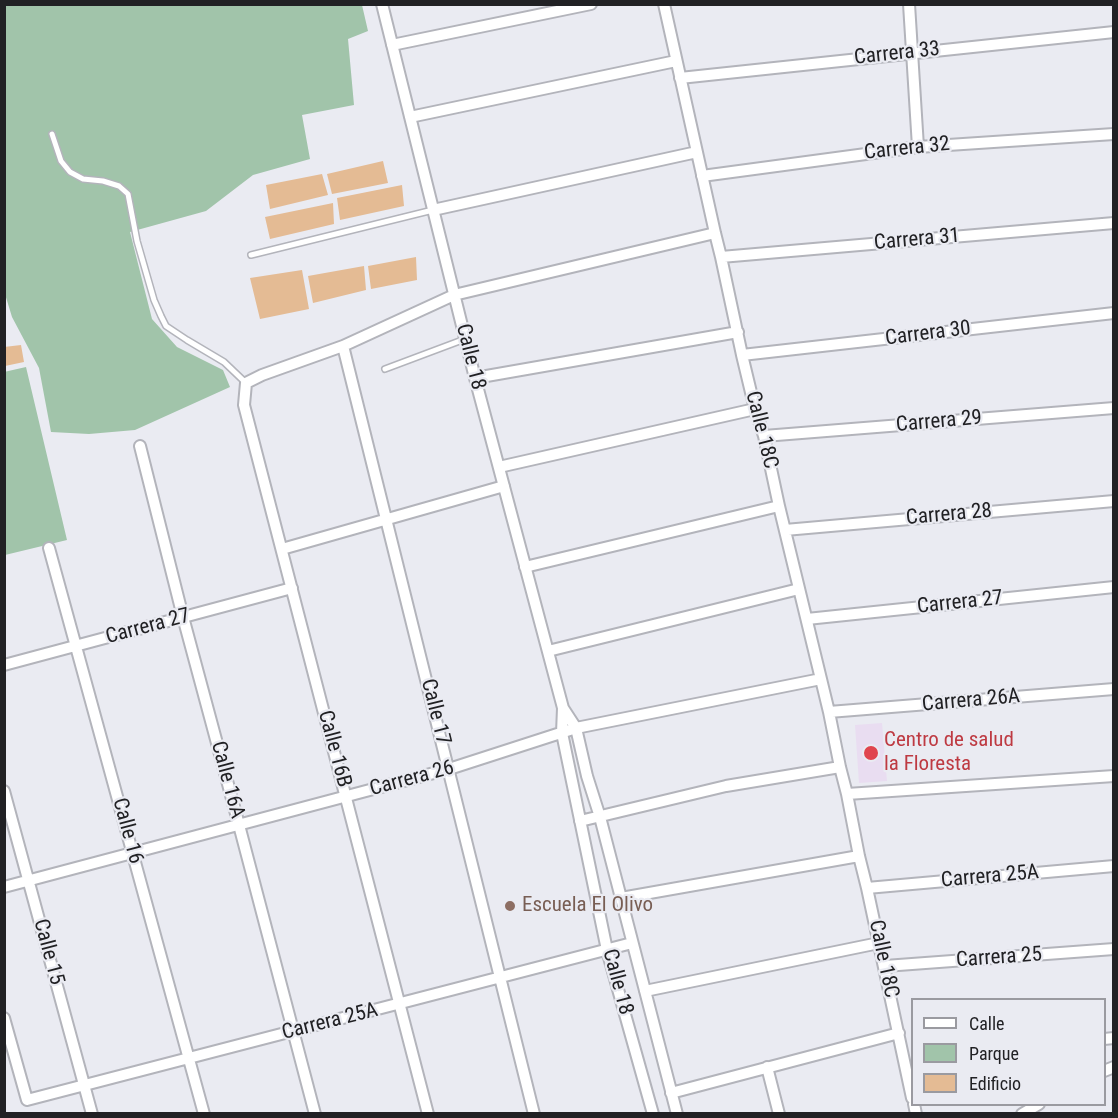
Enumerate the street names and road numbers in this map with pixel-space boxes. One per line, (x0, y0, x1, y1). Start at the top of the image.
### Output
street label: Carrera 33 (853, 37, 941, 71)
street label: Carrera 32 (863, 132, 951, 166)
street label: Carrera 31 (873, 224, 961, 256)
street label: Carrera 30 (884, 316, 972, 352)
street label: Calle 18 (450, 321, 490, 393)
street label: Calle 18C (739, 389, 783, 471)
street label: Carrera 29 (895, 406, 983, 438)
street label: Carrera 28 (905, 499, 993, 531)
street label: Carrera 27 (916, 586, 1004, 620)
street label: Carrera 27 (103, 604, 193, 650)
street label: Calle 17 (415, 676, 455, 748)
street label: Carrera 26A (921, 684, 1021, 718)
street label: Calle 16B (312, 708, 356, 790)
street label: Calle 16A (205, 739, 249, 821)
street label: Carrera 26 (367, 756, 457, 802)
street label: Calle 16 (106, 795, 148, 867)
street label: Carrera 25A (940, 860, 1040, 894)
street label: Calle 15 (27, 916, 69, 988)
street label: Calle 18C (862, 918, 904, 1000)
street label: Carrera 25 (955, 942, 1043, 974)
street label: Calle 18 (596, 946, 638, 1018)
street label: Carrera 25A (279, 998, 381, 1046)

